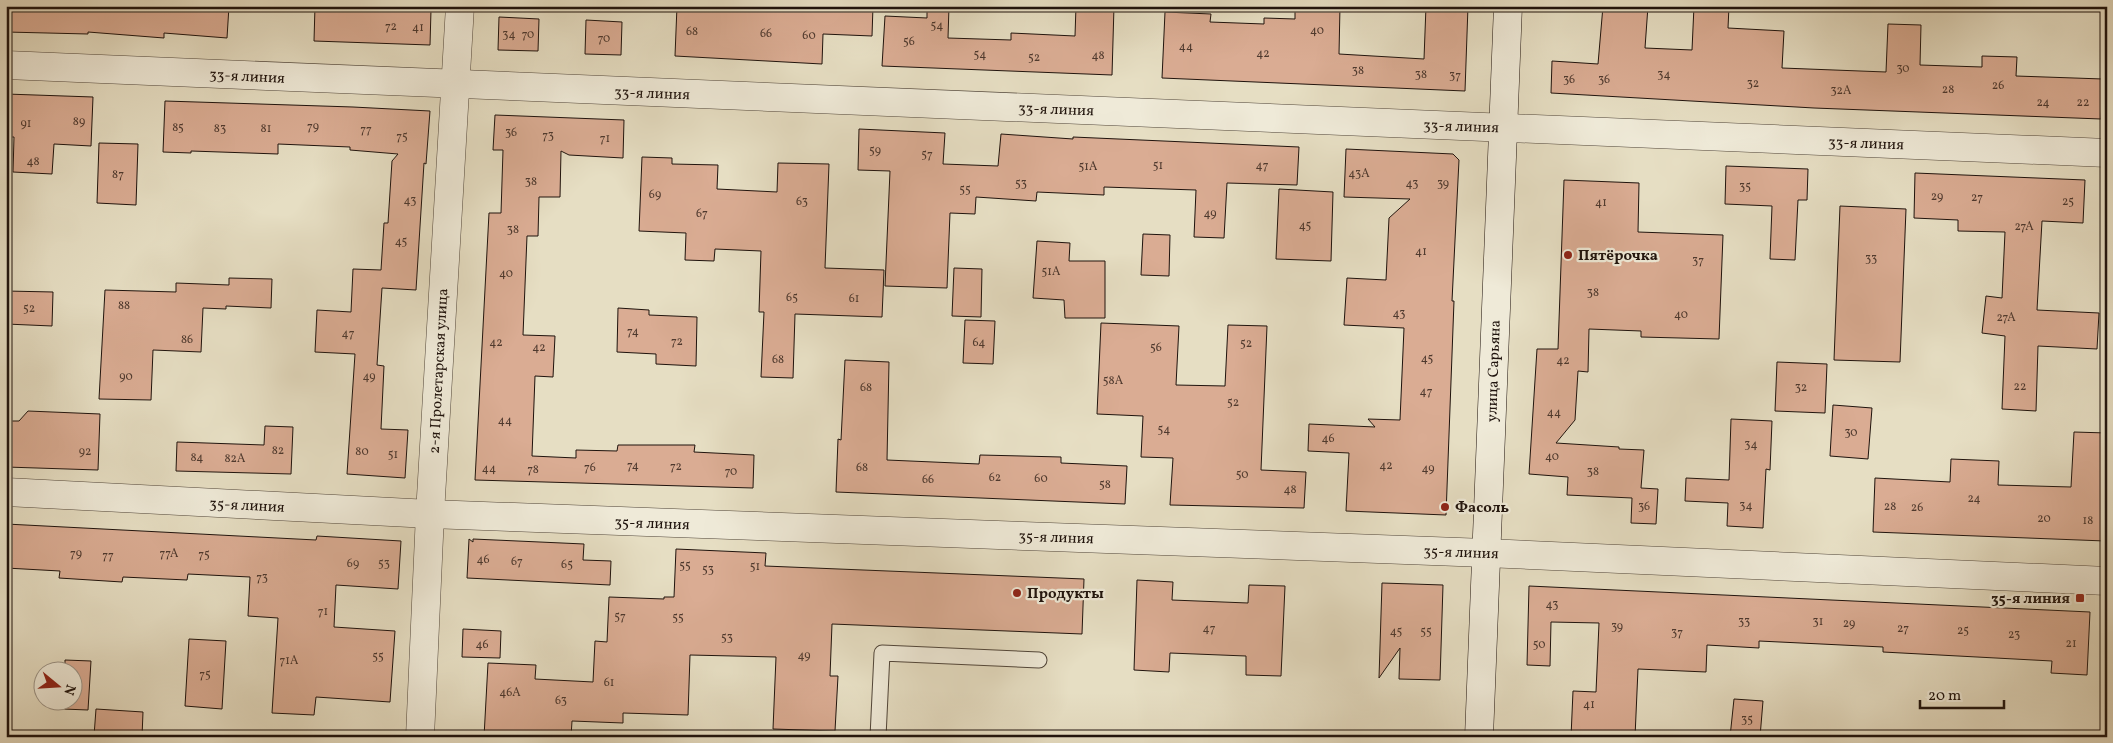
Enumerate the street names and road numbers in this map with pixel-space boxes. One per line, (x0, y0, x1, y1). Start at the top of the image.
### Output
street label: 33-я линия (209, 65, 286, 90)
street label: 33-я линия (614, 83, 690, 106)
street label: 33-я линия (1018, 99, 1094, 122)
street label: 33-я линия (1423, 116, 1499, 139)
street label: 33-я линия (1828, 133, 1904, 156)
street label: 2-я Пролетарская улица (425, 288, 454, 454)
street label: улица Сарьяна (1482, 320, 1507, 422)
street label: 35-я линия (209, 494, 285, 519)
street label: 35-я линия (614, 513, 690, 536)
street label: 35-я линия (1018, 527, 1094, 550)
street label: 35-я линия (1423, 542, 1499, 565)

